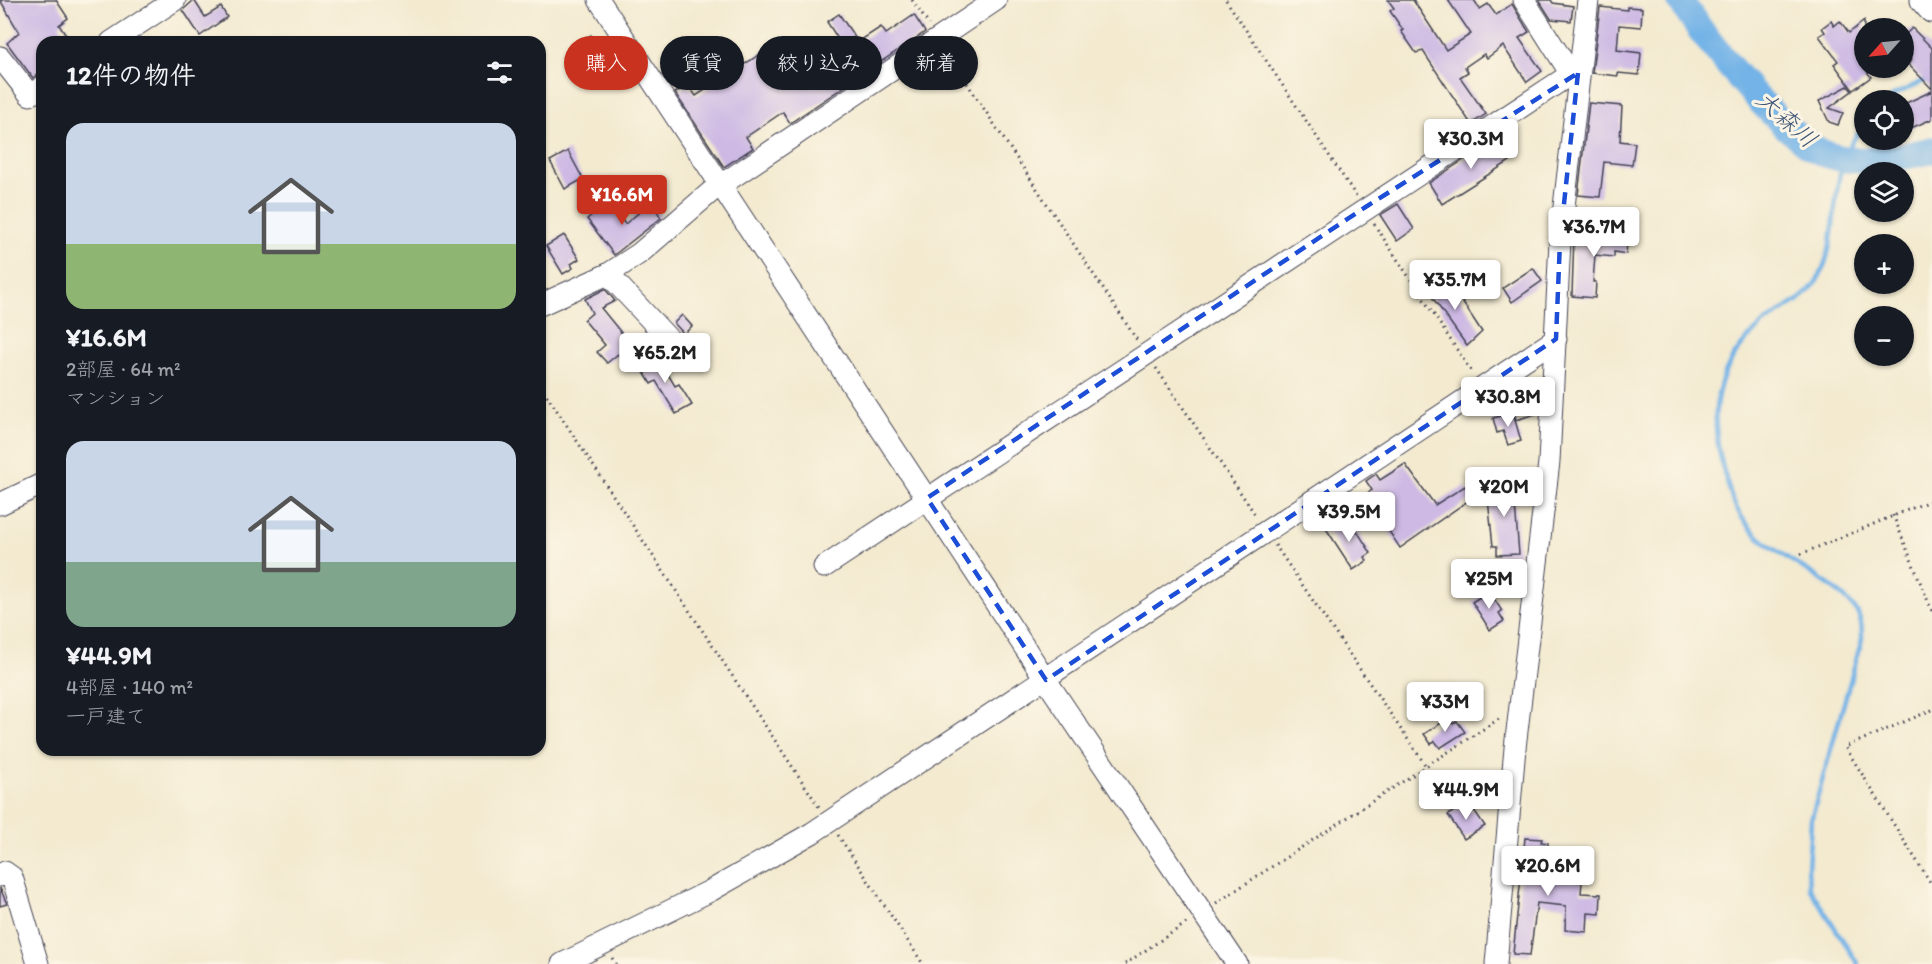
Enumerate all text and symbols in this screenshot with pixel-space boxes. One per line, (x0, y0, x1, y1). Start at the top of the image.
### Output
north arrow (1854, 18, 1914, 78)
map controls (1854, 18, 1914, 366)
chip: 購入 (564, 36, 648, 90)
chip: 賃貸 (660, 36, 744, 90)
chip: 絞り込み (756, 36, 882, 90)
chip: 新着 (894, 36, 978, 90)
icon: filters (483, 56, 516, 89)
text: 12件の物件 (66, 59, 196, 91)
water label: 大森川 (1751, 84, 1823, 154)
button: locate (1854, 90, 1914, 150)
pin: ¥30.3M (1422, 119, 1520, 170)
text: ¥30.3M (1438, 126, 1504, 150)
icon: home (237, 162, 345, 270)
button: layers (1854, 162, 1914, 222)
pin: ¥16.6M (573, 175, 671, 226)
text: ¥16.6M (591, 182, 653, 206)
pin: ¥36.7M (1545, 207, 1643, 258)
text: ¥36.7M (1562, 214, 1626, 238)
button: + (1854, 234, 1914, 294)
pin: ¥35.7M (1406, 260, 1504, 311)
text: ¥35.7M (1423, 267, 1487, 291)
button: − (1854, 306, 1914, 366)
text: ¥16.6M (66, 321, 147, 353)
pin: ¥65.2M (616, 333, 714, 384)
text: ¥65.2M (633, 340, 697, 364)
text: 2部屋 · 64 m² (66, 357, 180, 381)
pin: ¥30.8M (1459, 377, 1557, 428)
text: ¥30.8M (1475, 384, 1541, 408)
text: マンション (66, 386, 165, 410)
pin: ¥20M (1468, 467, 1540, 518)
text: ¥20M (1479, 474, 1529, 498)
icon: home (237, 480, 345, 588)
pin: ¥39.5M (1300, 492, 1398, 543)
text: ¥39.5M (1317, 499, 1381, 523)
pin: ¥25M (1453, 559, 1525, 610)
text: ¥25M (1465, 566, 1513, 590)
text: ¥44.9M (66, 639, 152, 671)
text: 4部屋 · 140 m² (66, 675, 193, 699)
pin: ¥33M (1409, 682, 1481, 733)
text: ¥33M (1421, 689, 1469, 713)
text: 一戸建て (66, 704, 146, 728)
pin: ¥44.9M (1417, 770, 1515, 821)
text: ¥44.9M (1433, 777, 1499, 801)
pin: ¥20.6M (1499, 846, 1597, 897)
text: ¥20.6M (1515, 853, 1581, 877)

